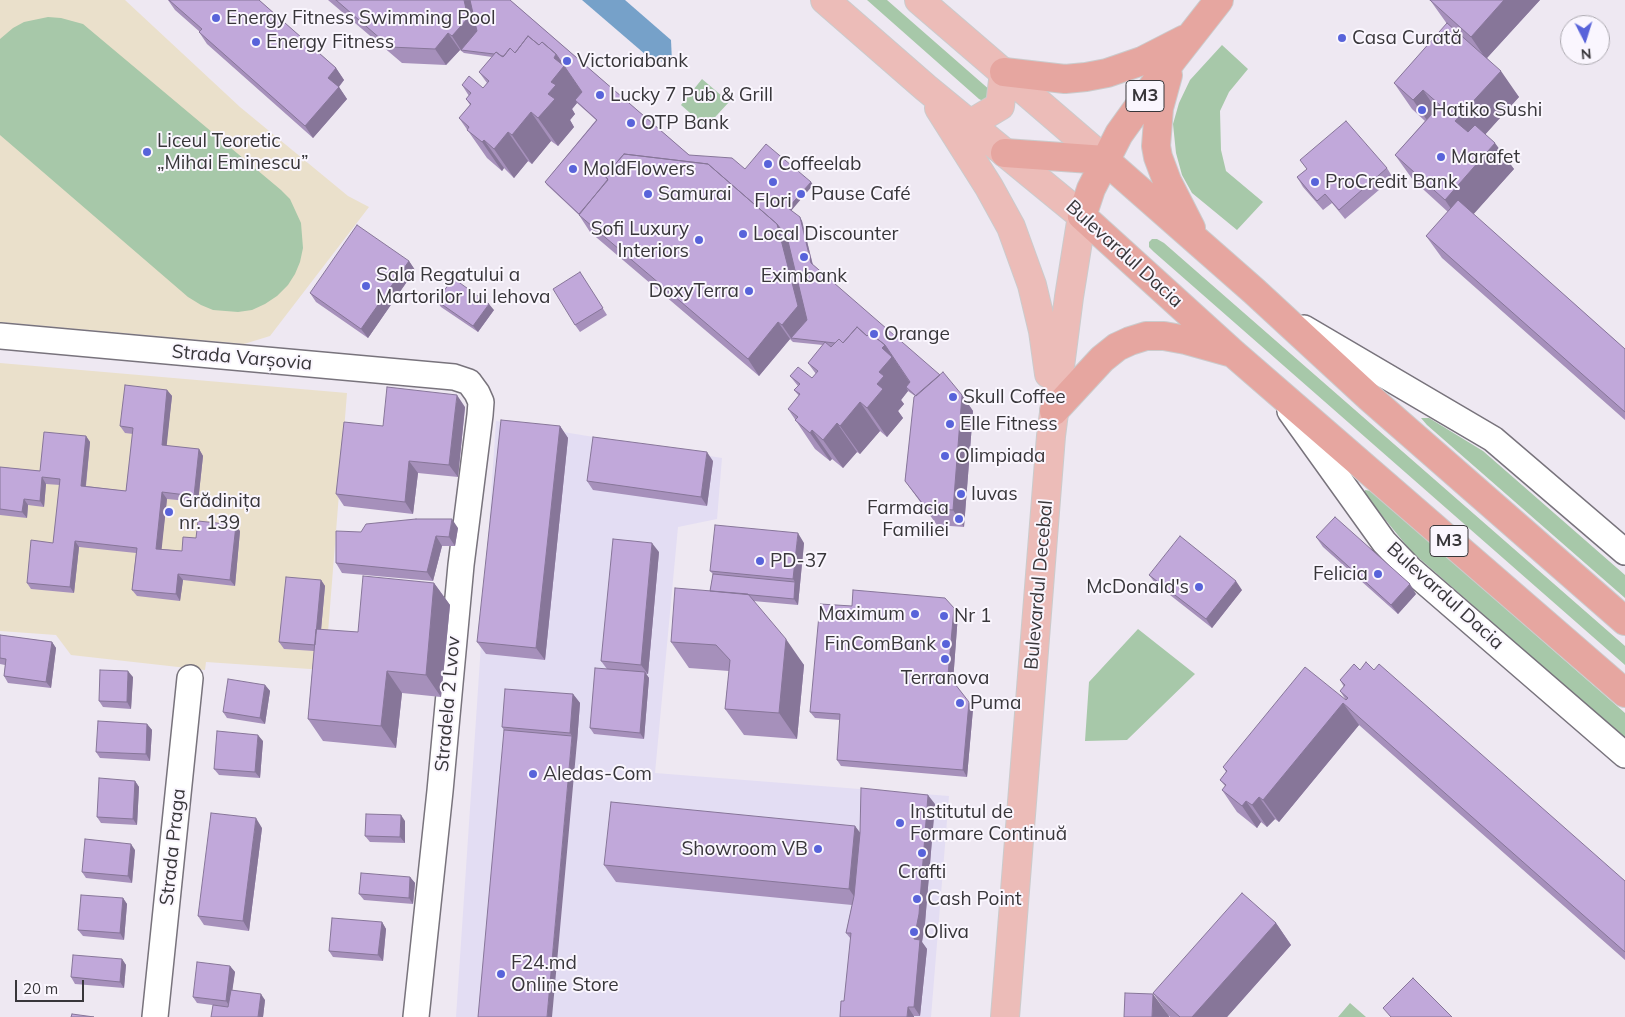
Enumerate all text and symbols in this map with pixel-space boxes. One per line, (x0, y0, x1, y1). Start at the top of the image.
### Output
place label: Energy Fitness Swimming Pool (226, 7, 495, 29)
marker: Energy Fitness Swimming Pool (210, 12, 222, 24)
north arrow (1560, 15, 1610, 65)
place label: Casa Curată (1352, 27, 1462, 49)
place label: Energy Fitness (266, 31, 394, 53)
marker: Casa Curată (1336, 32, 1348, 44)
marker: Energy Fitness (250, 36, 262, 48)
text: N (1580, 45, 1592, 63)
place label: Victoriabank (577, 50, 688, 72)
marker: Victoriabank (561, 55, 573, 67)
road number: M3 (1126, 80, 1164, 112)
place label: Lucky 7 Pub & Grill (610, 84, 773, 106)
marker: Lucky 7 Pub & Grill (594, 89, 606, 101)
place label: Hatiko Sushi (1432, 99, 1542, 121)
marker: Hatiko Sushi (1416, 104, 1428, 116)
place label: OTP Bank (641, 112, 729, 134)
marker: OTP Bank (625, 117, 637, 129)
place label: Liceul Teoretic „Mihai Eminescu” (157, 130, 309, 174)
marker: Liceul Teoretic „Mihai Eminescu” (141, 146, 153, 158)
place label: Marafet (1451, 146, 1520, 168)
marker: Marafet (1435, 151, 1447, 163)
place label: Coffeelab (778, 153, 861, 175)
place label: MoldFlowers (583, 158, 695, 180)
marker: Coffeelab (762, 158, 774, 170)
marker: MoldFlowers (567, 163, 579, 175)
place label: ProCredit Bank (1325, 171, 1458, 193)
marker: Flori (767, 176, 779, 188)
marker: ProCredit Bank (1309, 176, 1321, 188)
place label: Samurai (658, 183, 732, 205)
place label: Pause Café (811, 183, 911, 205)
marker: Samurai (642, 188, 654, 200)
marker: Pause Café (795, 188, 807, 200)
place label: Flori (754, 190, 792, 212)
street label: Bulevardul Dacia (1061, 196, 1187, 312)
place label: Sofi Luxury Interiors (591, 218, 689, 262)
place label: Local Discounter (753, 223, 898, 245)
marker: Local Discounter (737, 228, 749, 240)
marker: Sofi Luxury Interiors (693, 234, 705, 246)
marker: Eximbank (798, 251, 810, 263)
place label: Sala Regatului a Martorilor lui Iehova (376, 264, 551, 308)
place label: Eximbank (761, 265, 847, 287)
marker: Sala Regatului a Martorilor lui Iehova (360, 280, 372, 292)
place label: DoxyTerra (649, 280, 739, 302)
marker: DoxyTerra (743, 285, 755, 297)
place label: Orange (884, 323, 950, 345)
marker: Orange (868, 328, 880, 340)
street label: Strada Varșovia (171, 341, 313, 375)
place label: Skull Coffee (963, 386, 1066, 408)
marker: Skull Coffee (947, 391, 959, 403)
place label: Elle Fitness (960, 413, 1058, 435)
marker: Elle Fitness (944, 418, 956, 430)
place label: Olimpiada (955, 445, 1046, 467)
marker: Olimpiada (939, 450, 951, 462)
place label: Iuvas (971, 483, 1018, 505)
marker: Iuvas (955, 488, 967, 500)
place label: Grădinița nr. 139 (179, 490, 261, 534)
place label: Farmacia Familiei (867, 497, 949, 541)
street label: Bulevardul Decebal (1020, 499, 1058, 671)
marker: Grădinița nr. 139 (163, 506, 175, 518)
marker: Farmacia Familiei (953, 513, 965, 525)
road number: M3 (1430, 526, 1468, 556)
street label: Bulevardul Dacia (1382, 538, 1508, 654)
place label: PD-37 (770, 550, 827, 572)
marker: PD-37 (754, 555, 766, 567)
place label: Felicia (1313, 563, 1368, 585)
marker: Felicia (1372, 568, 1384, 580)
place label: McDonald's (1086, 576, 1189, 598)
marker: McDonald's (1193, 581, 1205, 593)
place label: Maximum (818, 603, 905, 625)
place label: Nr 1 (954, 605, 991, 627)
marker: Maximum (909, 608, 921, 620)
marker: Nr 1 (938, 610, 950, 622)
place label: FinComBank (825, 633, 936, 655)
street label: Stradela 2 Lvov (431, 635, 465, 773)
marker: FinComBank (940, 638, 952, 650)
marker: Terranova (939, 653, 951, 665)
place label: Terranova (901, 667, 989, 689)
place label: Puma (970, 692, 1021, 714)
marker: Puma (954, 697, 966, 709)
place label: Aledas-Com (543, 763, 652, 785)
marker: Aledas-Com (527, 768, 539, 780)
street label: Strada Praga (156, 787, 190, 907)
place label: Institutul de Formare Continuă (910, 801, 1067, 845)
marker: Institutul de Formare Continuă (894, 817, 906, 829)
place label: Showroom VB (682, 838, 808, 860)
marker: Showroom VB (812, 843, 824, 855)
marker: Crafti (916, 847, 928, 859)
place label: Crafti (898, 861, 946, 883)
place label: Cash Point (927, 888, 1022, 910)
marker: Cash Point (911, 893, 923, 905)
place label: Oliva (924, 921, 969, 943)
marker: Oliva (908, 926, 920, 938)
place label: F24.md Online Store (511, 952, 619, 996)
marker: F24.md Online Store (495, 968, 507, 980)
scale bar (18, 970, 86, 1002)
text: 20 m (23, 979, 58, 998)

